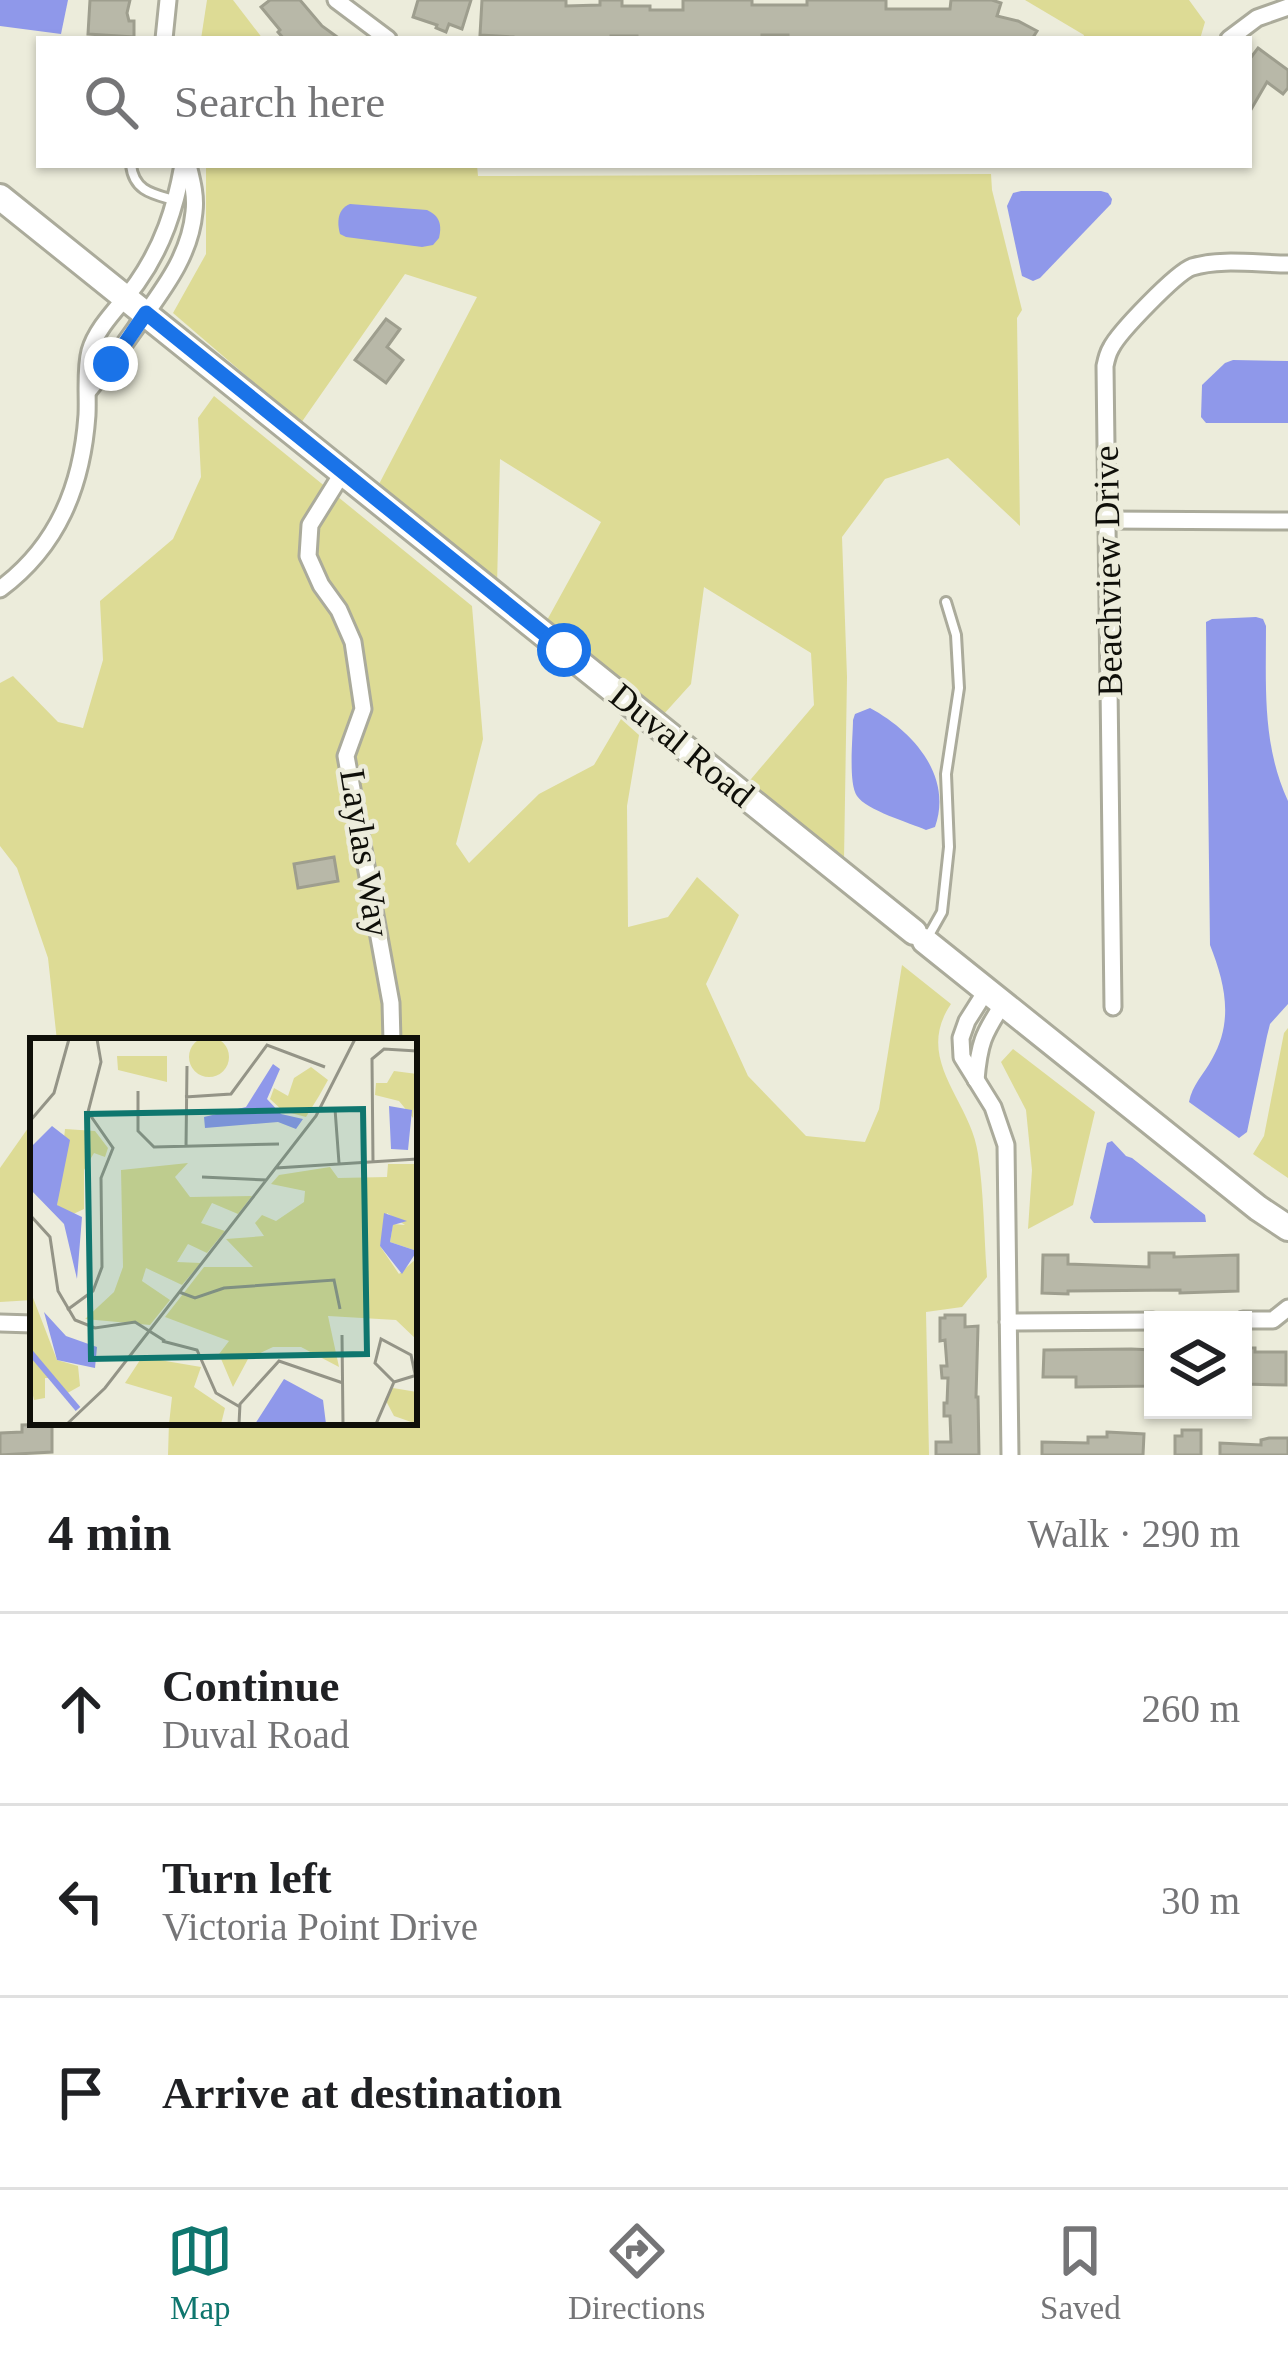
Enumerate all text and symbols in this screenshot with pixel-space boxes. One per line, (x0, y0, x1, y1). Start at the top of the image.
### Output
search box (36, 36, 1252, 168)
icon: search (78, 69, 144, 135)
text: Search here (174, 77, 385, 127)
route end (84, 337, 138, 391)
street label: Beachview Drive (1086, 445, 1130, 697)
route start (537, 623, 591, 677)
street label: Duval Road (602, 675, 762, 815)
street label: Laylas Way (332, 766, 398, 940)
inset map (30, 1038, 417, 1425)
map controls (1144, 1311, 1252, 1419)
button: layers (1144, 1311, 1252, 1419)
text: 4 min (48, 1505, 171, 1561)
text: Walk · 290 m (1028, 1512, 1240, 1555)
text: Continue (162, 1661, 340, 1711)
icon: ahead (48, 1676, 114, 1742)
text: 260 m (1141, 1687, 1240, 1730)
text: Duval Road (162, 1713, 349, 1756)
text: Turn left (162, 1853, 332, 1903)
icon: left (48, 1868, 114, 1934)
text: 30 m (1161, 1879, 1240, 1922)
text: Victoria Point Drive (162, 1905, 478, 1948)
icon: arrive (48, 2060, 114, 2126)
text: Arrive at destination (162, 2068, 562, 2118)
tab: Map (167, 2218, 233, 2327)
tab: Directions (568, 2218, 705, 2327)
tab: Saved (1040, 2218, 1121, 2327)

